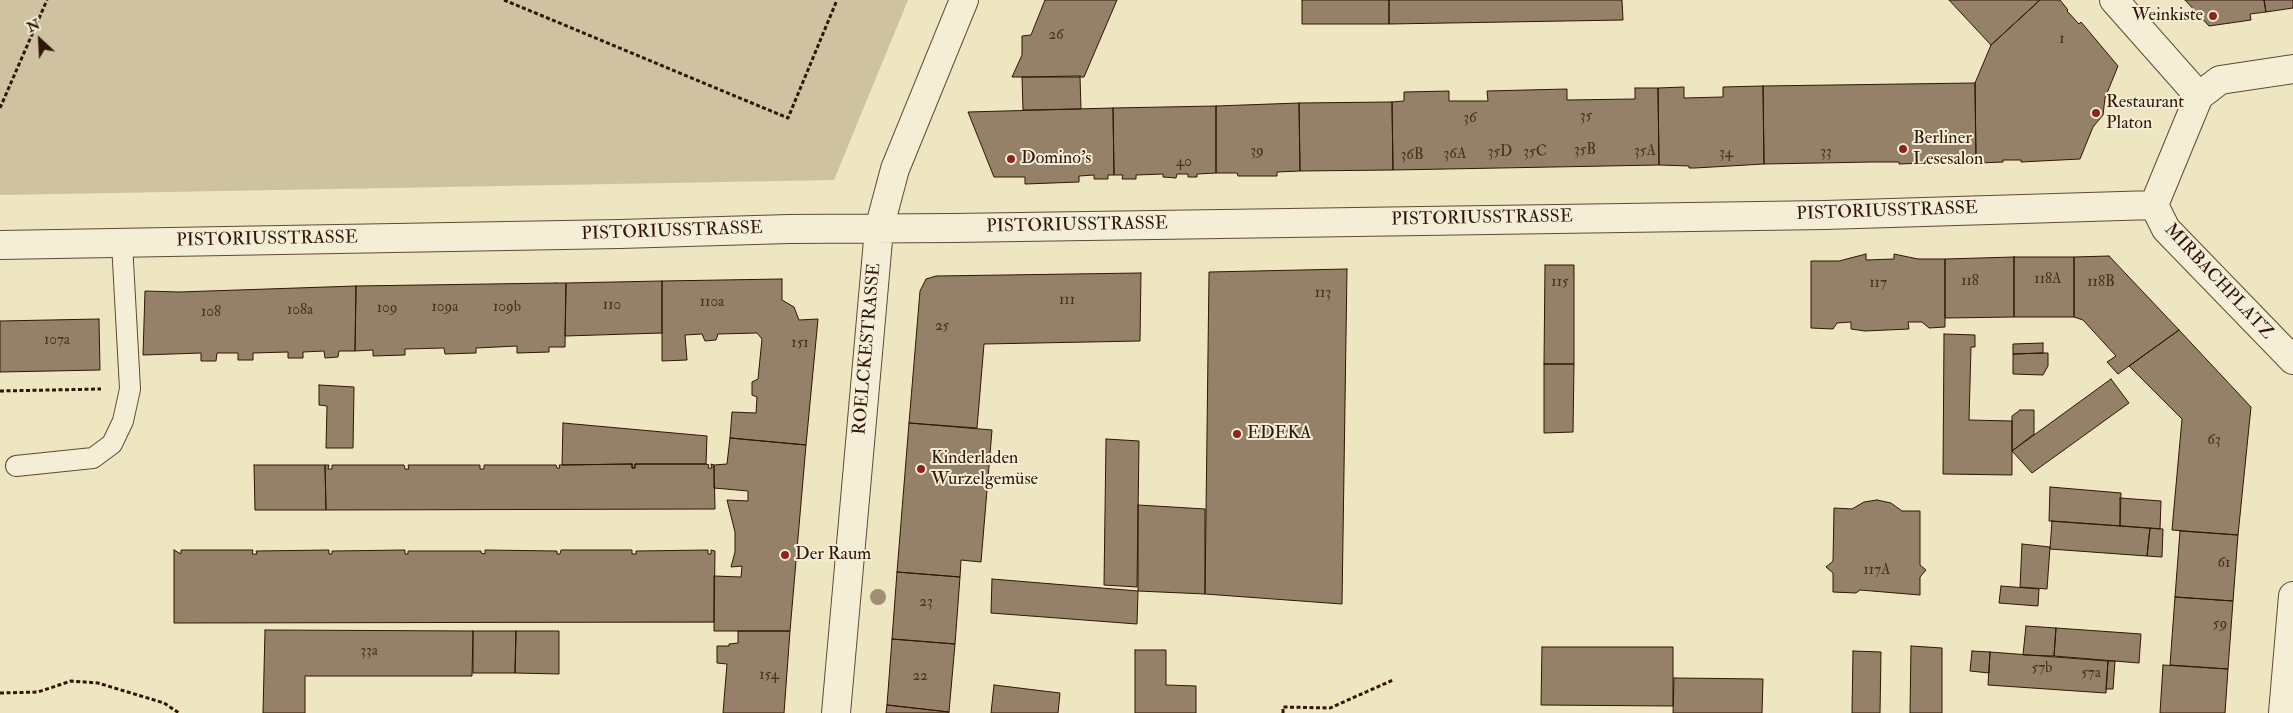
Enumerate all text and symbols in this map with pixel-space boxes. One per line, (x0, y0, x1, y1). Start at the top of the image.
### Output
place label: Weinkiste (2132, 5, 2203, 27)
marker: Weinkiste (2207, 10, 2219, 22)
north arrow (15, 15, 65, 65)
text: N (24, 16, 43, 36)
house number: 26 (1048, 27, 1064, 45)
house number: 1 (2059, 31, 2065, 49)
place label: Restaurant Platon (2106, 92, 2184, 134)
marker: Restaurant Platon (2090, 107, 2102, 119)
house number: 35 (1580, 108, 1592, 126)
house number: 36 (1463, 110, 1477, 128)
place label: Berliner Lesesalon (1913, 128, 1983, 170)
house number: 35B (1574, 142, 1596, 160)
house number: 39 (1250, 143, 1264, 161)
house number: 35A (1634, 143, 1656, 161)
marker: Berliner Lesesalon (1897, 143, 1909, 155)
house number: 35D (1488, 144, 1512, 162)
house number: 35C (1523, 144, 1547, 162)
house number: 33 (1820, 144, 1832, 162)
house number: 34 (1719, 145, 1733, 163)
house number: 36A (1444, 146, 1466, 164)
house number: 36B (1400, 147, 1424, 165)
place label: Domino's (1021, 148, 1091, 170)
marker: Domino's (1005, 153, 1017, 165)
house number: 40 (1176, 154, 1192, 172)
street label: PISTORIUSSTRASSE (1796, 198, 1978, 226)
street label: PISTORIUSSTRASSE (1391, 207, 1573, 231)
street label: PISTORIUSSTRASSE (986, 214, 1168, 238)
street label: PISTORIUSSTRASSE (581, 218, 763, 246)
street label: MIRBACHPLATZ (2159, 220, 2277, 344)
street label: PISTORIUSSTRASSE (176, 228, 358, 252)
street label: ROELCKESTRASSE (850, 262, 886, 436)
house number: 118A (2034, 271, 2062, 289)
house number: 118 (1961, 273, 1979, 291)
house number: 115 (1551, 274, 1569, 292)
house number: 118B (2087, 274, 2115, 292)
house number: 117 (1869, 275, 1887, 293)
house number: 113 (1315, 285, 1331, 303)
house number: 111 (1059, 292, 1075, 310)
house number: 110a (700, 294, 724, 312)
house number: 110 (603, 297, 621, 315)
house number: 109a (432, 299, 458, 317)
house number: 109b (493, 299, 521, 317)
house number: 109 (377, 300, 397, 318)
house number: 108a (287, 302, 313, 320)
house number: 108 (201, 304, 221, 322)
house number: 25 (935, 318, 949, 336)
house number: 107a (44, 332, 70, 350)
house number: 151 (791, 335, 809, 353)
place label: EDEKA (1247, 423, 1311, 445)
marker: EDEKA (1231, 428, 1243, 440)
house number: 63 (2207, 432, 2221, 450)
place label: Kinderladen Wurzelgemüse (931, 448, 1038, 490)
marker: Kinderladen Wurzelgemüse (915, 463, 927, 475)
place label: Der Raum (795, 544, 871, 566)
marker: Der Raum (779, 549, 791, 561)
house number: 61 (2218, 555, 2230, 573)
house number: 117A (1863, 562, 1891, 580)
house number: 23 (919, 594, 933, 612)
house number: 59 (2213, 616, 2227, 634)
house number: 33a (360, 643, 378, 661)
house number: 57b (2032, 660, 2052, 678)
house number: 57a (2081, 665, 2101, 683)
house number: 154 (759, 667, 779, 685)
house number: 22 (912, 668, 928, 686)

